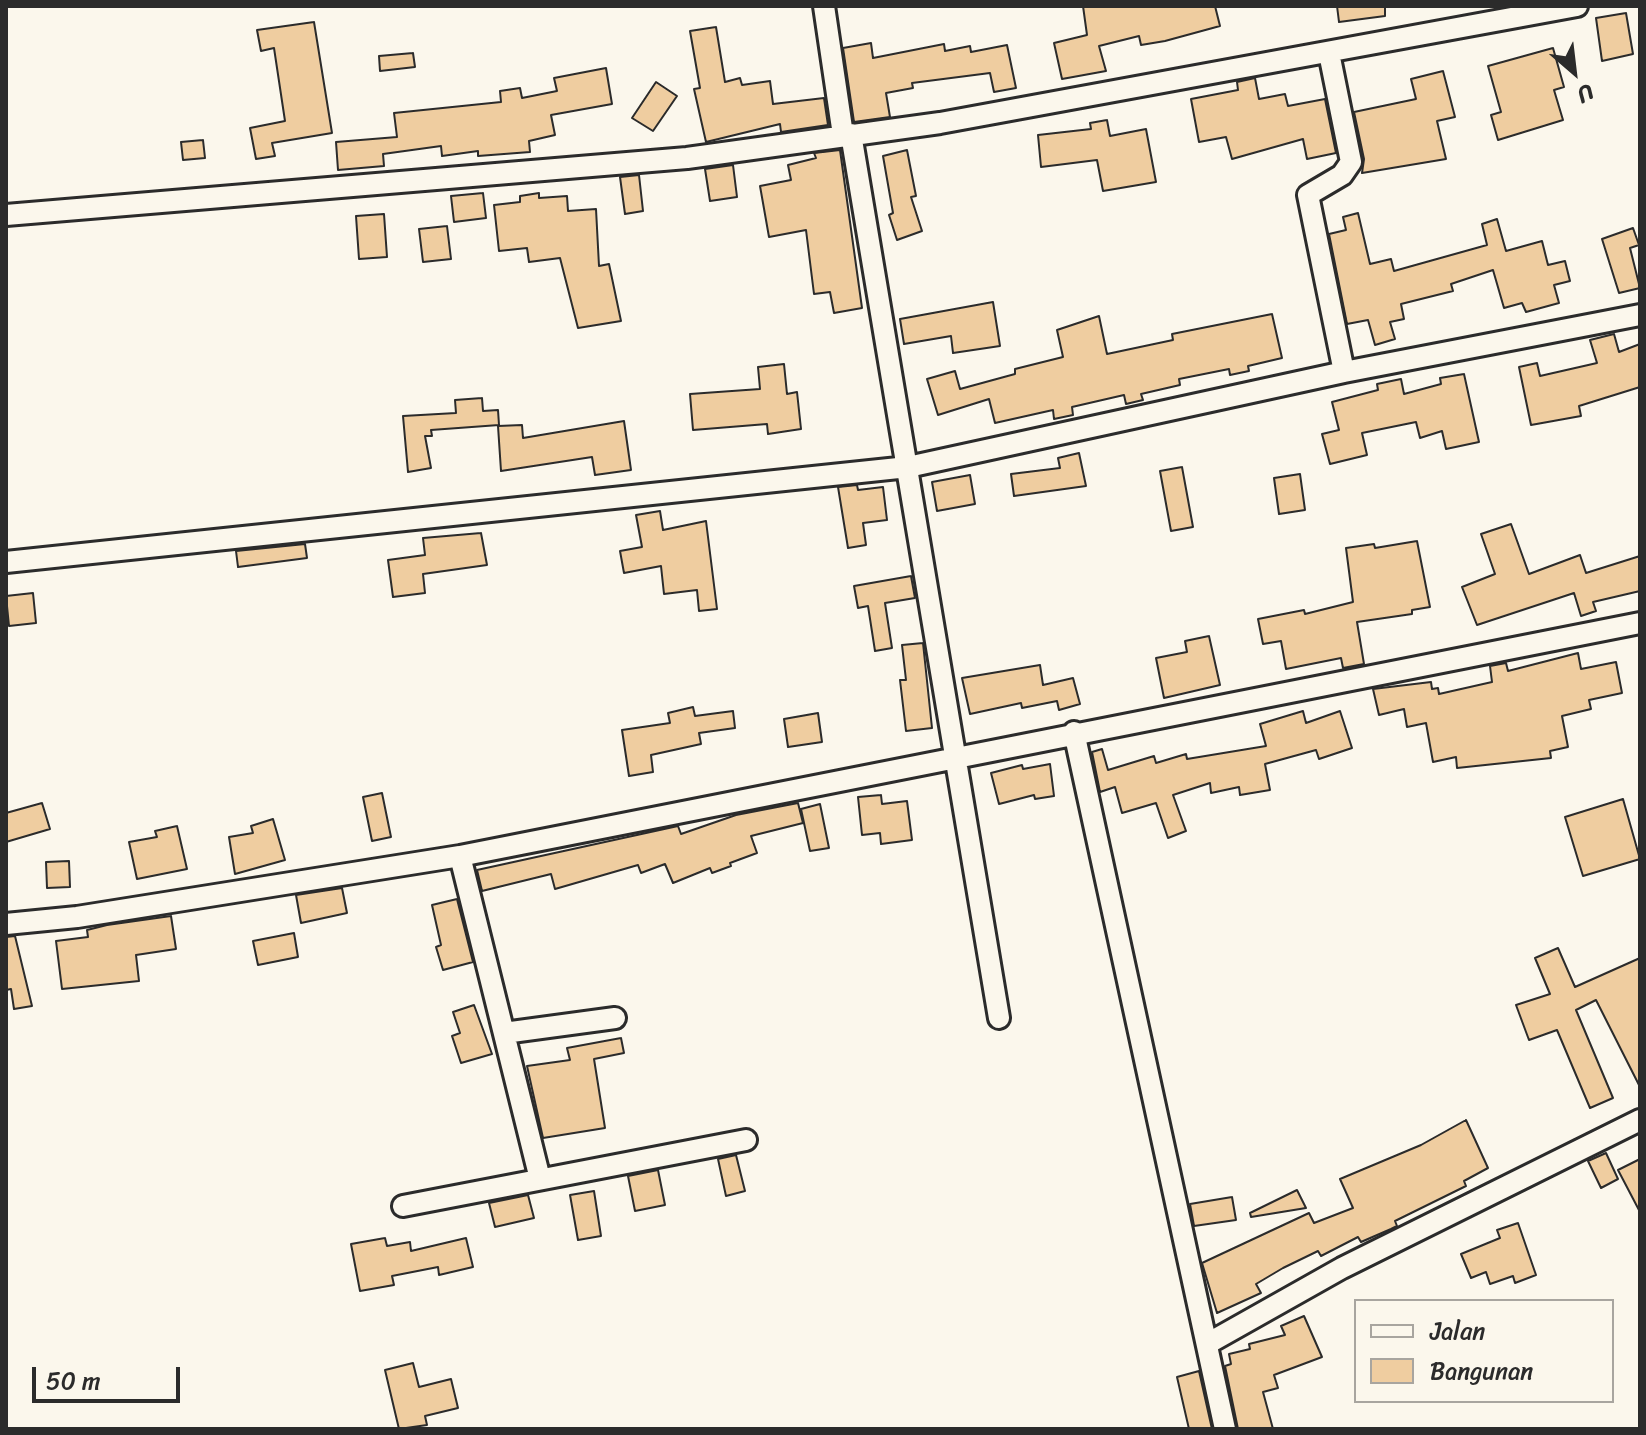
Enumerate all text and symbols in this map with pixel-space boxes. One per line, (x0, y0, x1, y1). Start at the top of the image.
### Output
north arrow (1534, 32, 1614, 112)
text: U (1570, 73, 1601, 114)
legend (1354, 1299, 1614, 1403)
text: Jalan (1430, 1310, 1485, 1352)
text: Bangunan (1430, 1350, 1533, 1392)
scale bar (36, 1351, 184, 1401)
text: 50 m (46, 1360, 101, 1402)

